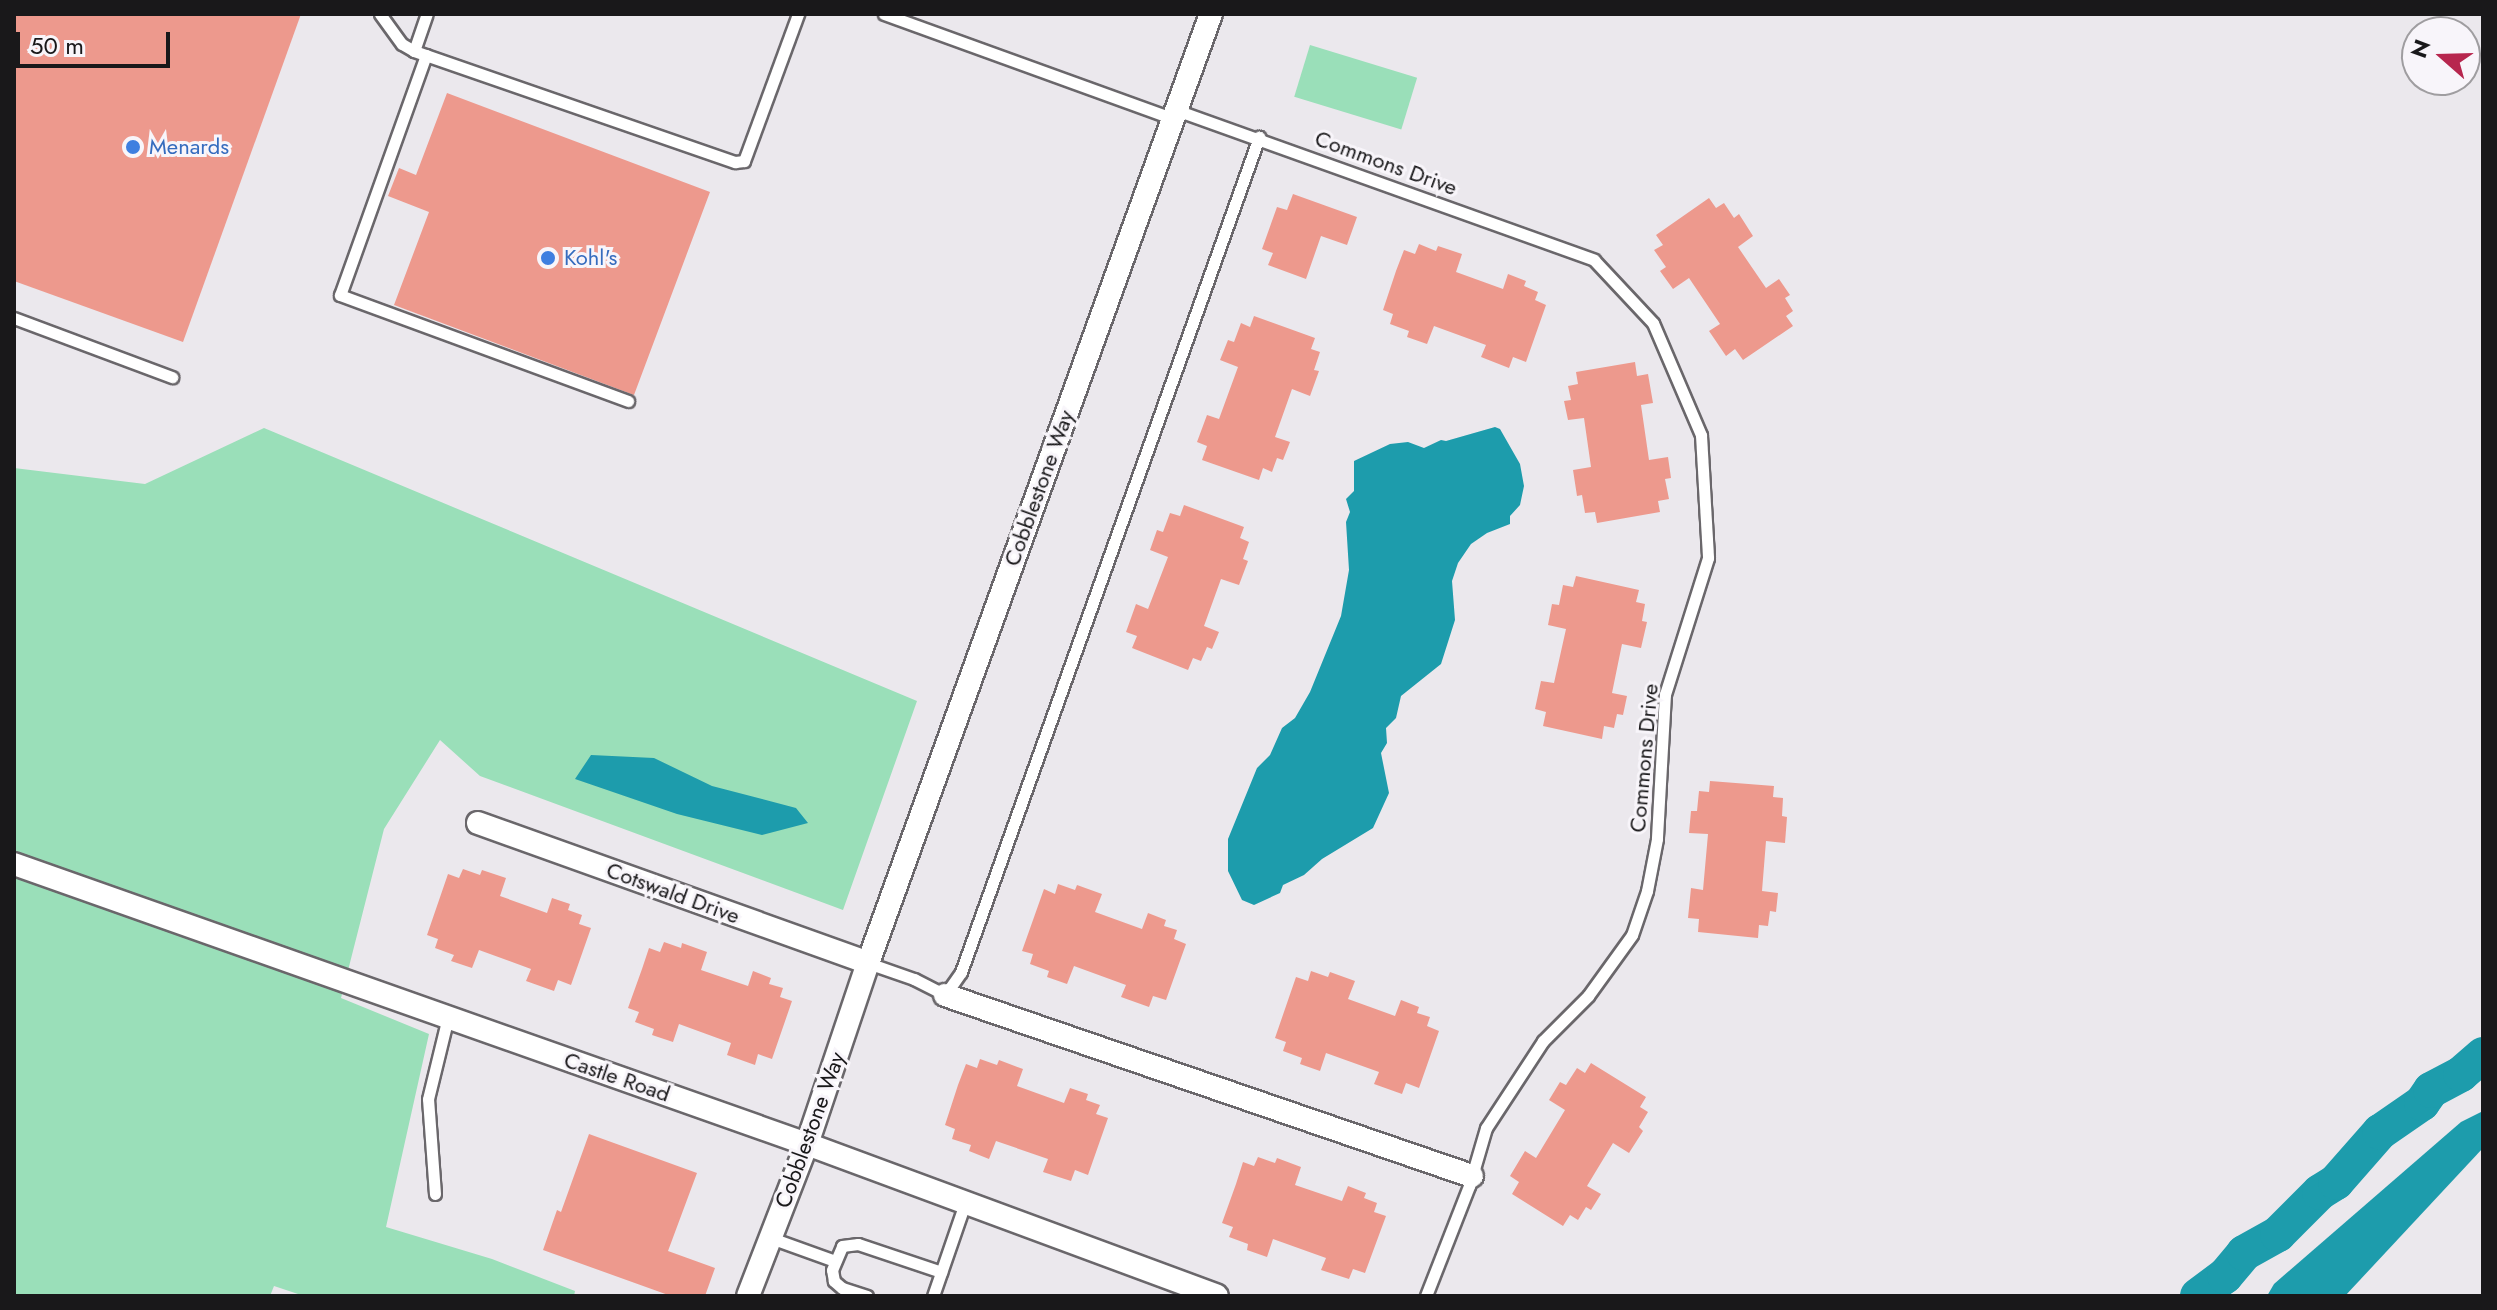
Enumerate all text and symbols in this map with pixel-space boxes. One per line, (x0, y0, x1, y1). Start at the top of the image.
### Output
scale bar (20, 16, 174, 66)
north arrow (2401, 16, 2481, 96)
text: 50 m (30, 28, 84, 63)
text: N (2402, 35, 2438, 62)
street label: Commons Drive (1311, 125, 1461, 201)
place label: Menards (149, 134, 229, 160)
marker: Menards (124, 138, 142, 156)
place label: Kohl's (564, 245, 617, 271)
marker: Kohl's (539, 249, 557, 267)
street label: Cobblestone Way (999, 406, 1079, 570)
street label: Commons Drive (1624, 682, 1664, 834)
street label: Cotswald Drive (603, 857, 743, 929)
street label: Castle Road (561, 1047, 673, 1107)
street label: Cobblestone Way (770, 1048, 850, 1212)

